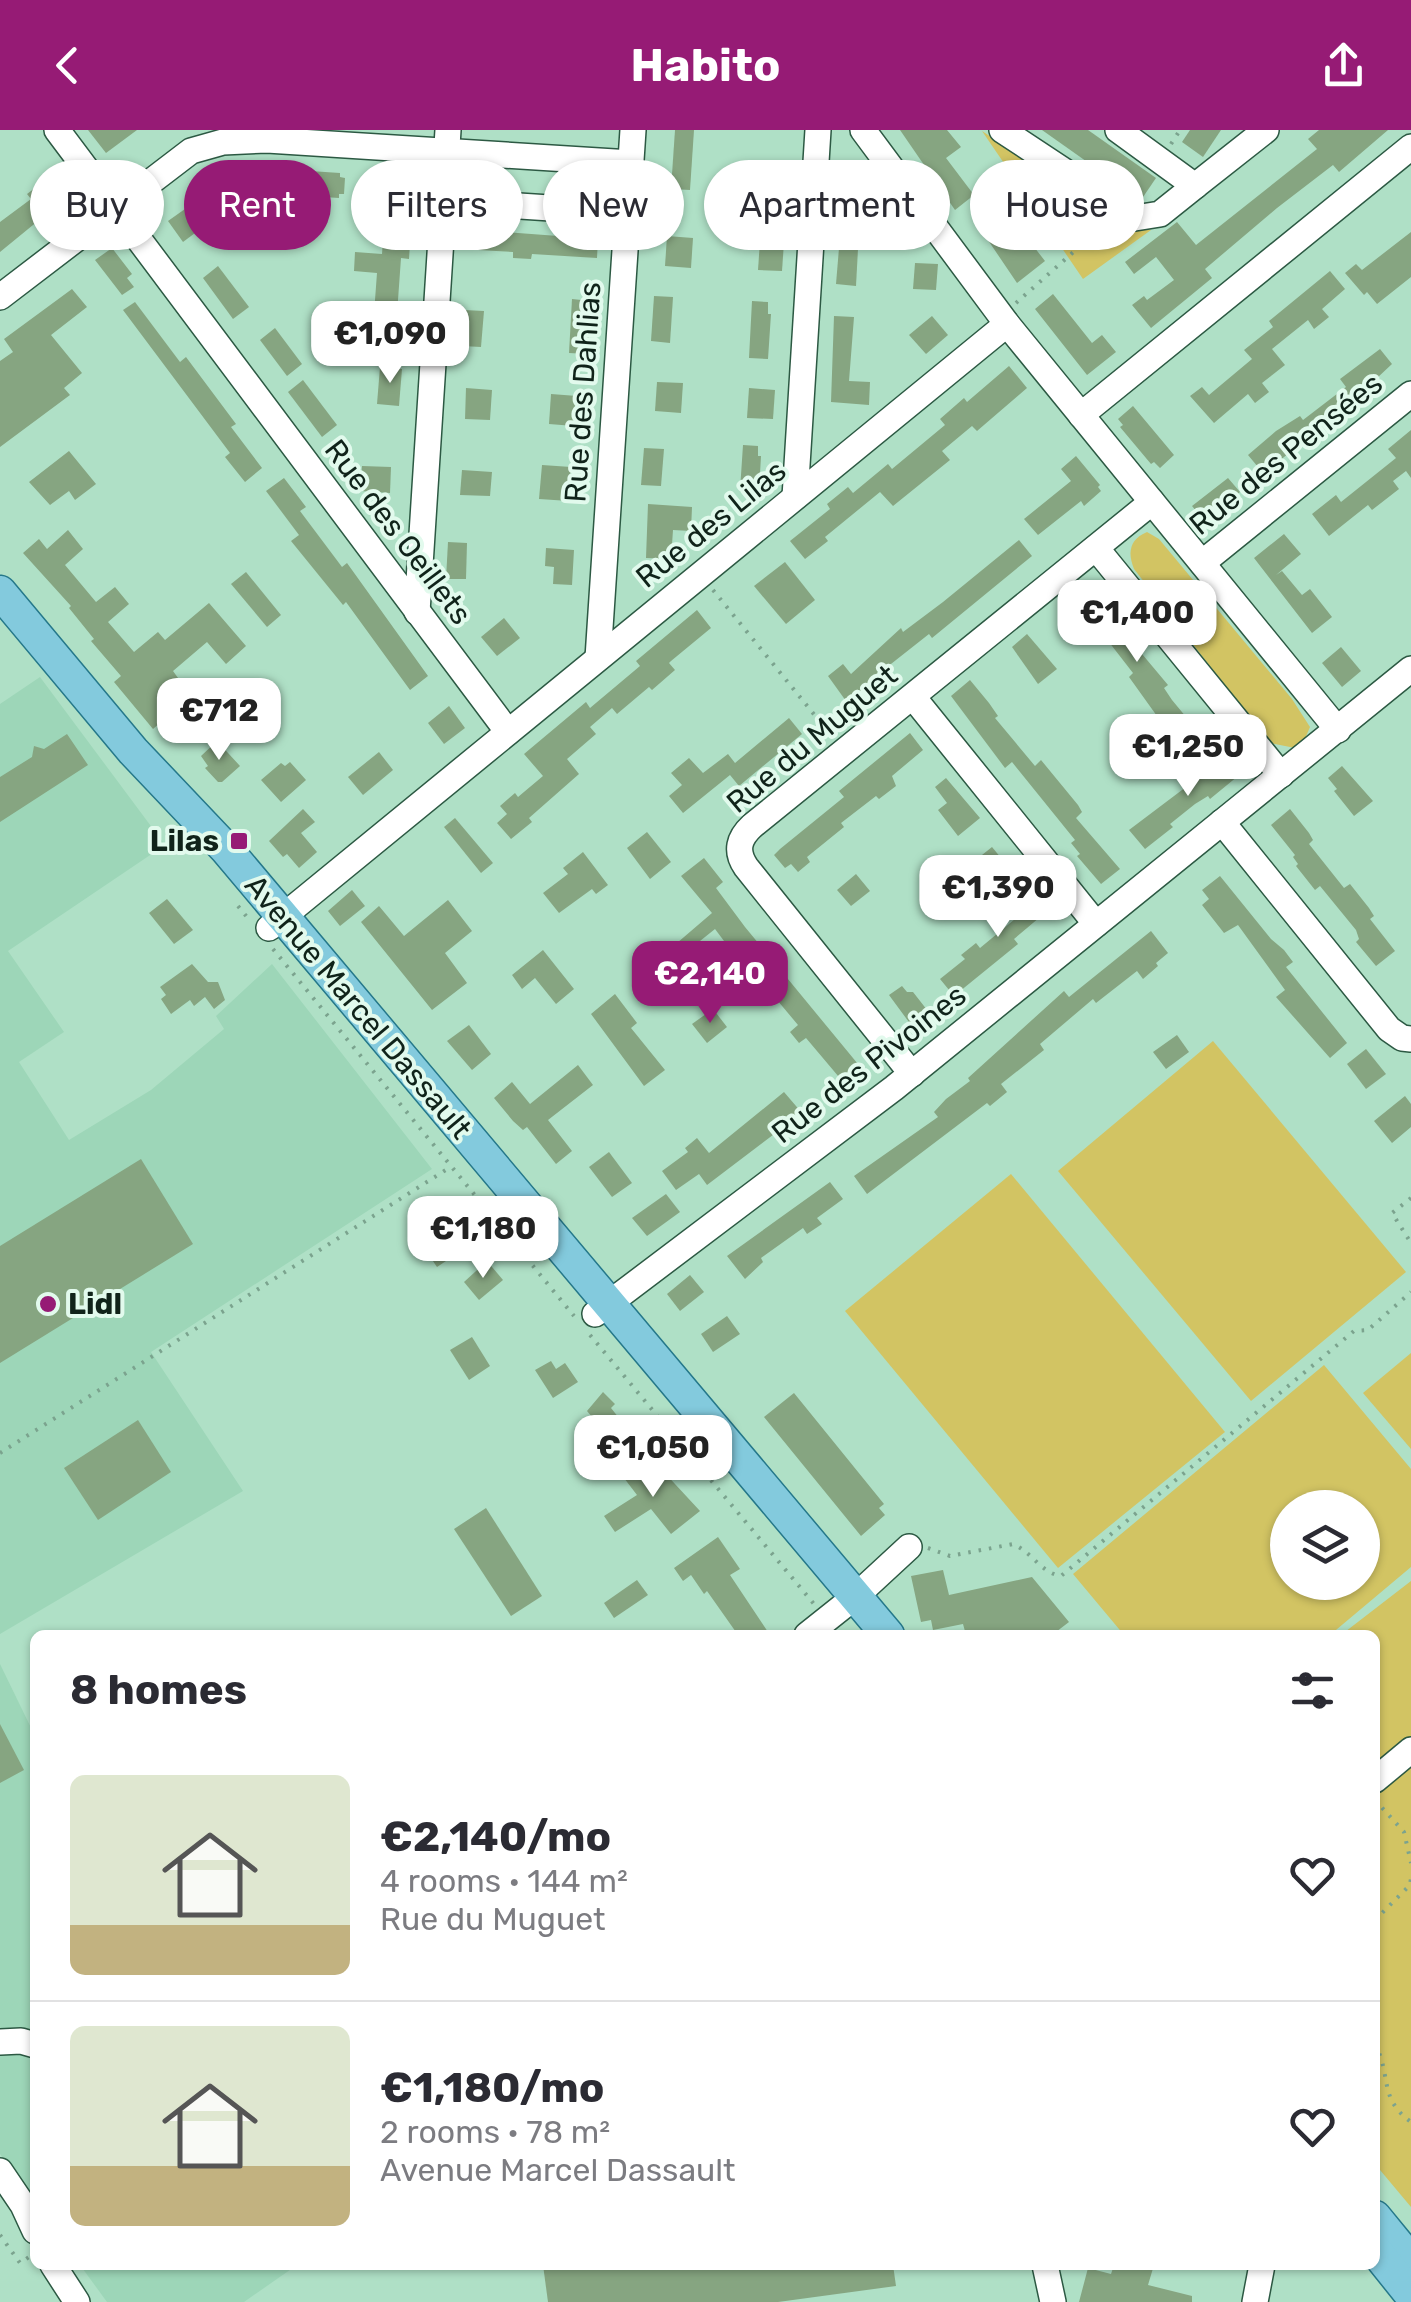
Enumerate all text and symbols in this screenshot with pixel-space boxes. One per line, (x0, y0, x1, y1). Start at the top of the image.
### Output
icon: back (40, 38, 95, 93)
icon: share (1316, 38, 1371, 93)
text: Habito (631, 39, 780, 92)
chip: Buy (30, 160, 164, 250)
chip: Rent (184, 160, 331, 250)
chip: Filters (351, 160, 523, 250)
chip: New (543, 160, 684, 250)
chip: Apartment (704, 160, 950, 250)
chip: House (970, 160, 1144, 250)
street label: Rue des Dahlias (557, 280, 609, 504)
pin: €1,090 (309, 301, 471, 386)
text: €1,090 (333, 314, 447, 352)
street label: Rue des Pensées (1182, 365, 1390, 543)
street label: Rue des Oeillets (317, 433, 479, 631)
street label: Rue des Lilas (629, 453, 793, 595)
pin: €1,400 (1056, 580, 1218, 665)
text: €1,400 (1079, 593, 1195, 631)
street label: Rue du Muguet (719, 657, 905, 821)
pin: €712 (160, 678, 278, 763)
text: €712 (179, 691, 259, 729)
pin: €1,250 (1107, 714, 1269, 799)
text: €1,250 (1131, 727, 1245, 765)
place label: Lilas (150, 823, 219, 859)
marker: Lilas (228, 830, 250, 852)
pin: €1,390 (917, 855, 1079, 940)
street label: Avenue Marcel Dassault (237, 868, 479, 1146)
text: €1,390 (941, 868, 1055, 906)
pin: €2,140 (629, 941, 791, 1026)
text: €2,140 (654, 954, 766, 992)
street label: Rue des Pivoines (765, 977, 973, 1151)
pin: €1,180 (402, 1196, 564, 1281)
text: €1,180 (429, 1209, 537, 1247)
place label: Lidl (68, 1286, 122, 1322)
marker: Lidl (37, 1293, 59, 1315)
pin: €1,050 (572, 1415, 734, 1500)
text: €1,050 (596, 1428, 710, 1466)
map controls (1270, 1490, 1380, 1600)
button: layers (1270, 1490, 1380, 1600)
icon: filters (1285, 1663, 1340, 1718)
text: 8 homes (70, 1665, 247, 1715)
text: €2,140/mo (380, 1812, 611, 1862)
icon: home (150, 1815, 270, 1935)
icon: heart (1285, 1848, 1340, 1903)
text: 4 rooms · 144 m² (380, 1862, 628, 1900)
text: Rue du Muguet (380, 1900, 606, 1938)
text: €1,180/mo (380, 2063, 604, 2113)
icon: home (150, 2066, 270, 2186)
icon: heart (1285, 2099, 1340, 2154)
text: 2 rooms · 78 m² (380, 2113, 610, 2151)
text: Avenue Marcel Dassault (380, 2151, 736, 2189)

